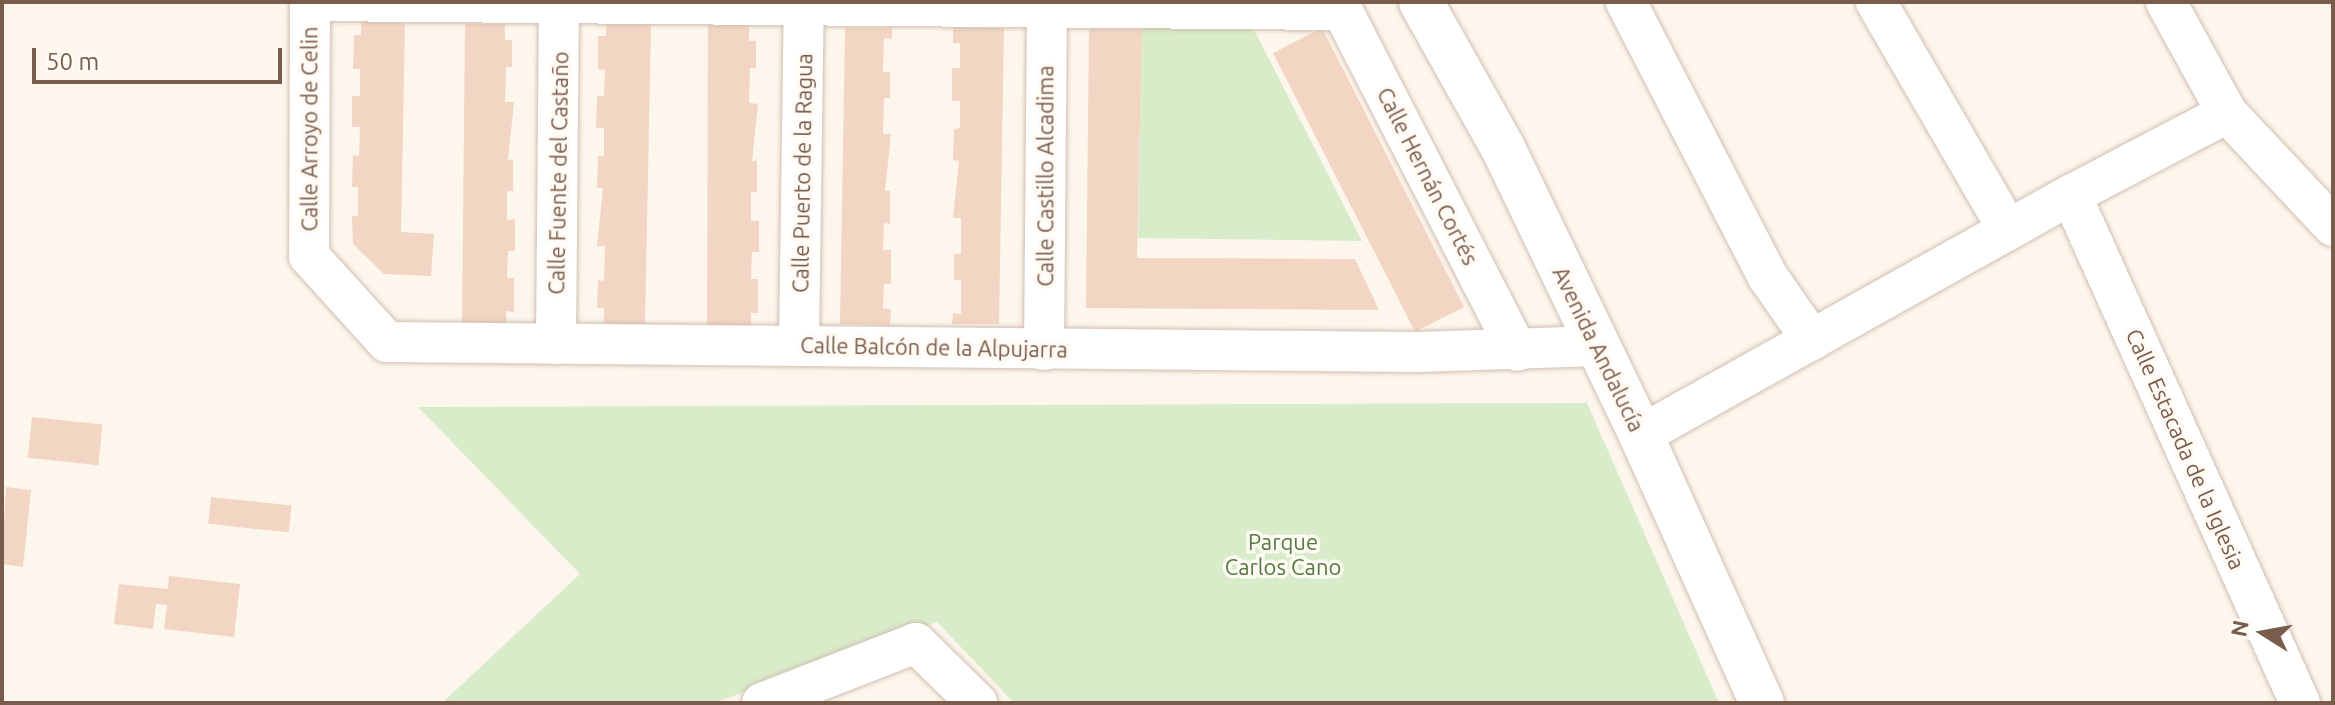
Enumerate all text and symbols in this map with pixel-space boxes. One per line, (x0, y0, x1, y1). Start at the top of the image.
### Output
street label: Calle Arroyo de Celin (296, 26, 322, 232)
scale bar (36, 32, 286, 82)
text: 50 m (46, 48, 99, 75)
street label: Calle Fuente del Castaño (543, 51, 573, 295)
street label: Calle Puerto de la Ragua (787, 53, 817, 293)
street label: Calle Castillo Alcadima (1032, 65, 1058, 287)
street label: Calle Hernán Cortés (1372, 83, 1484, 269)
street label: Avenida Andalucía (1548, 262, 1650, 436)
street label: Calle Estacada de la Iglesia (2121, 325, 2251, 573)
street label: Calle Balcón de la Alpujarra (800, 331, 1068, 363)
park label: Parque Carlos Cano (1225, 528, 1341, 580)
north arrow (2223, 593, 2303, 673)
text: N (2225, 618, 2253, 639)

